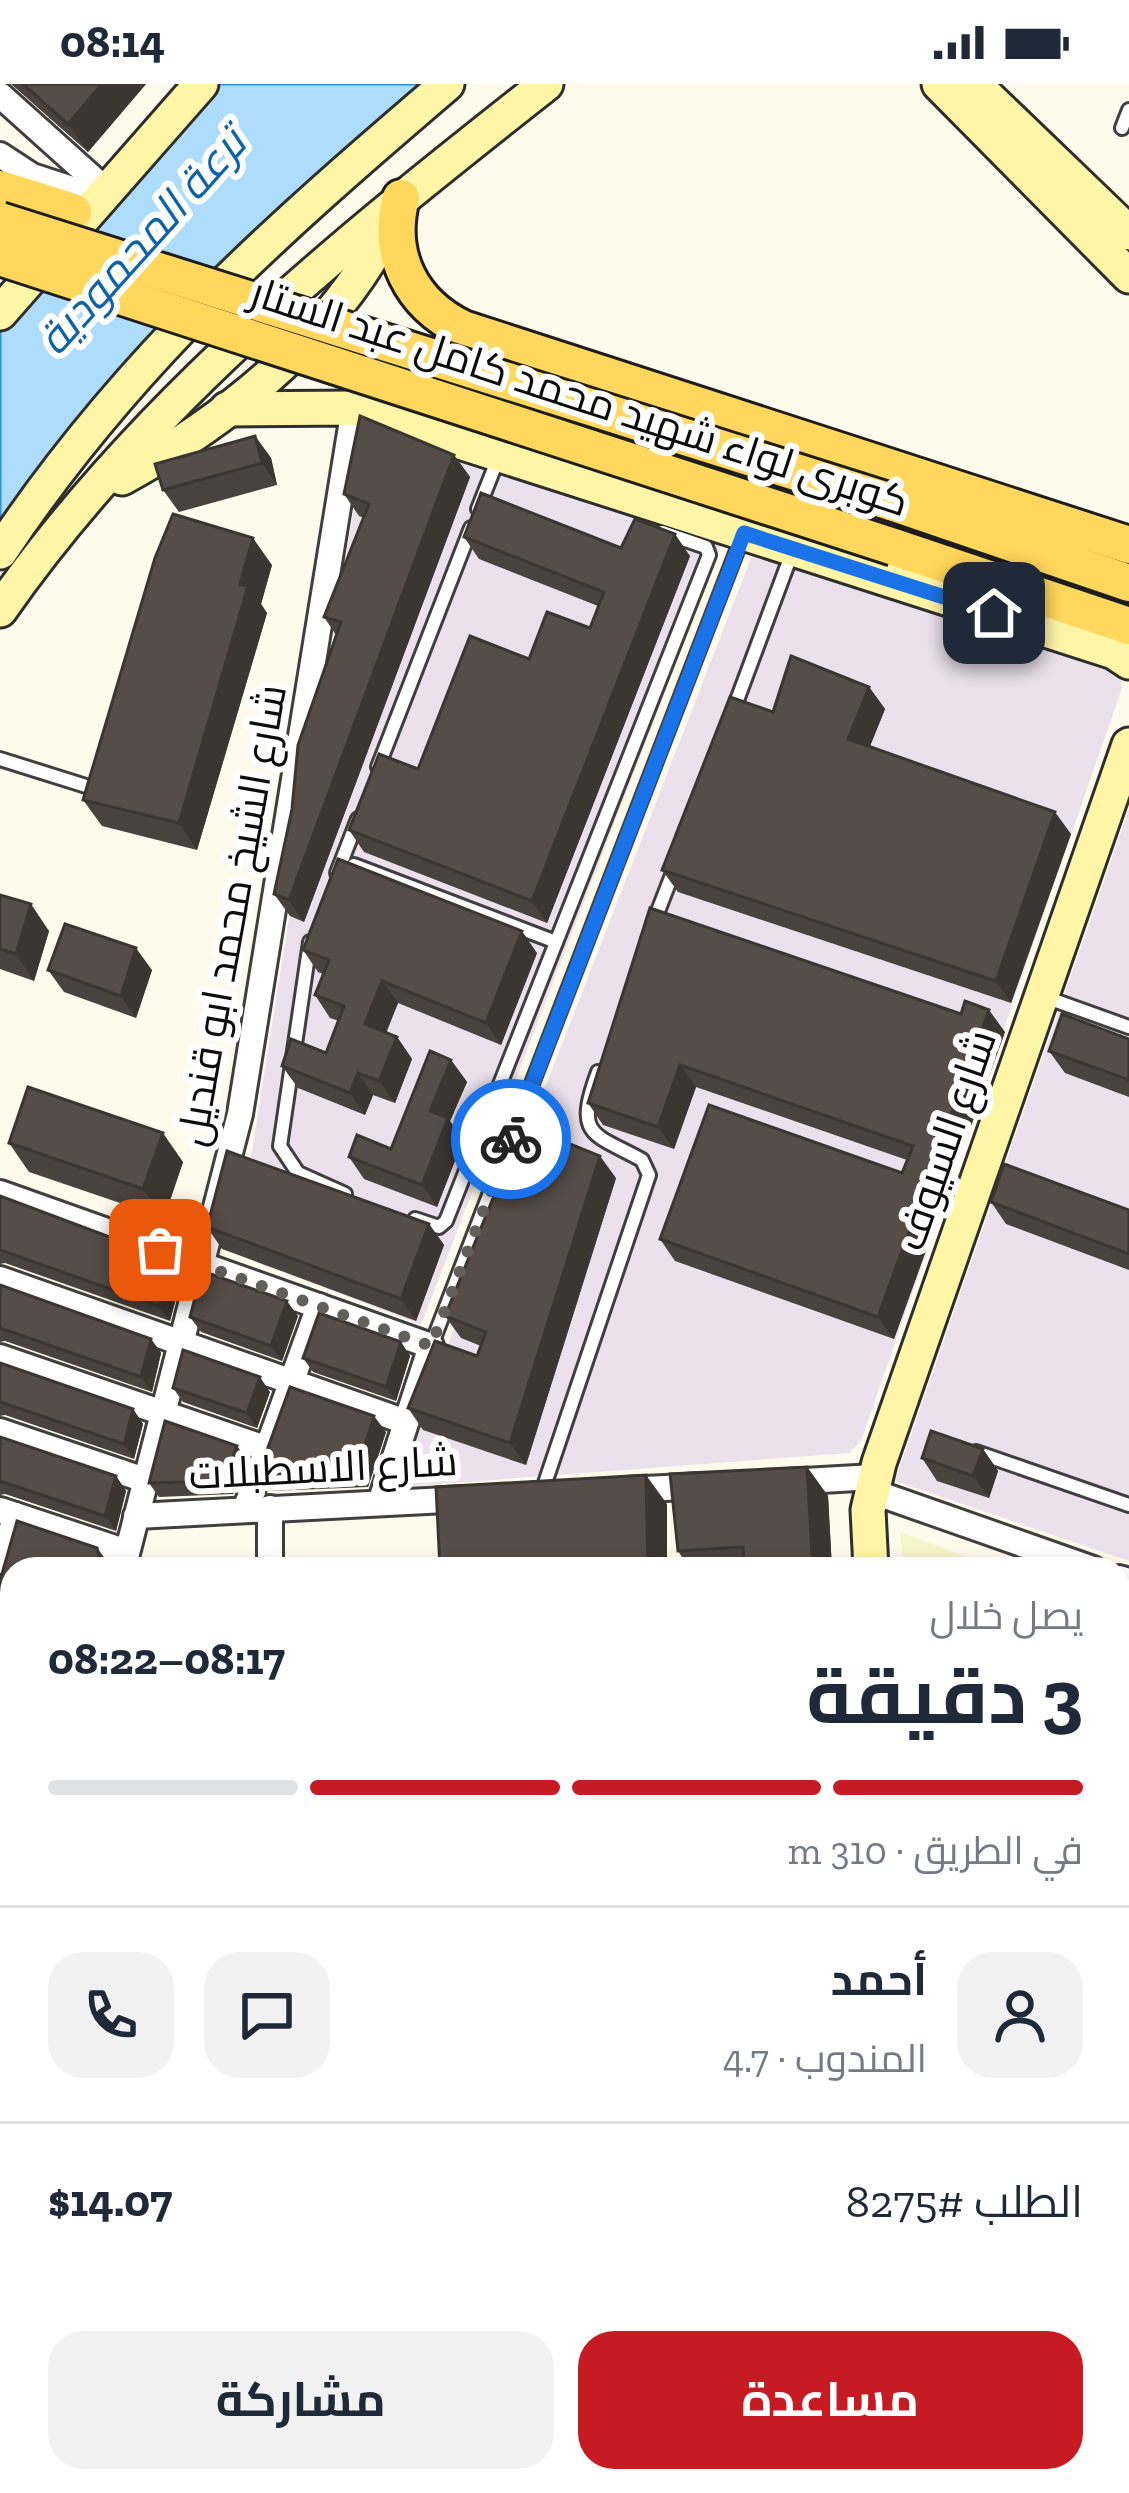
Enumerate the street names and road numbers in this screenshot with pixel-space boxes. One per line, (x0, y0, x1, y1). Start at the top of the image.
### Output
street label: كوبرى لواء شهيد محمد كامل عبد الستار (242, 265, 915, 527)
street label: شارع الشيخ محمد ابو قنديل (166, 680, 299, 1150)
street label: شارع السيوف (884, 1023, 1009, 1258)
street label: شارع الاسطبلات (187, 1435, 459, 1502)

